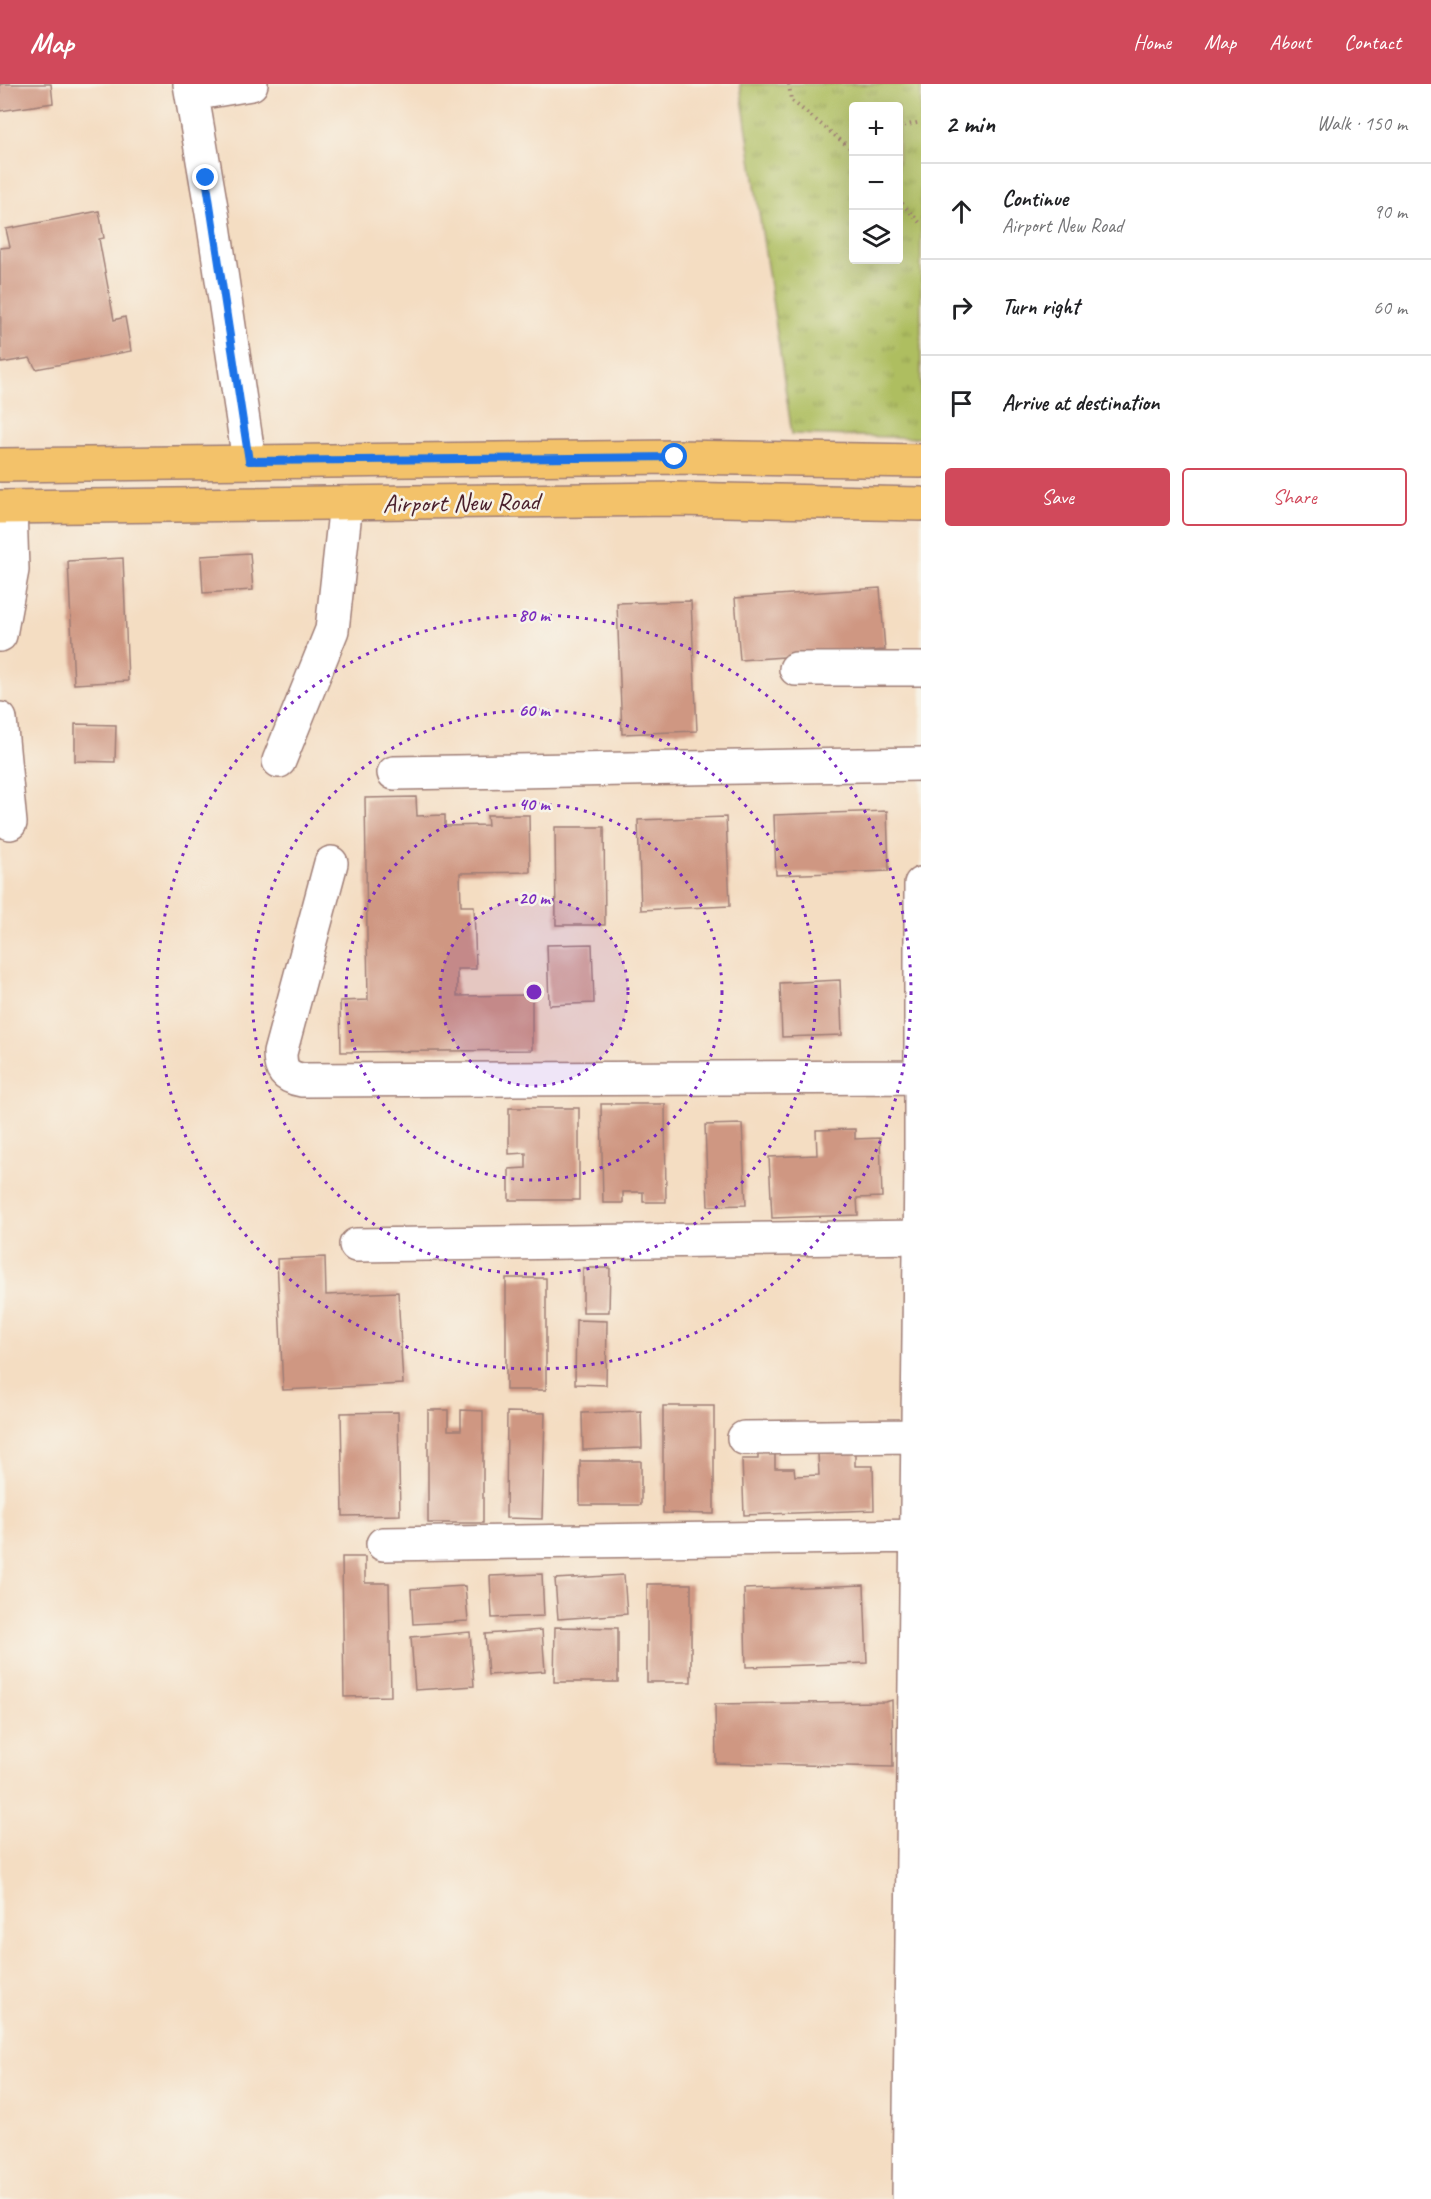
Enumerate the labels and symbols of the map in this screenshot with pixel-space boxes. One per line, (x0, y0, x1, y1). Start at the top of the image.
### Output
route end (192, 164, 218, 190)
route start (661, 443, 687, 469)
street label: Airport New Road (382, 485, 544, 520)
text: 80 m (519, 604, 551, 626)
text: 60 m (518, 699, 551, 721)
text: 40 m (519, 793, 551, 815)
text: 20 m (519, 887, 551, 909)
centre of rings (524, 982, 544, 1002)

